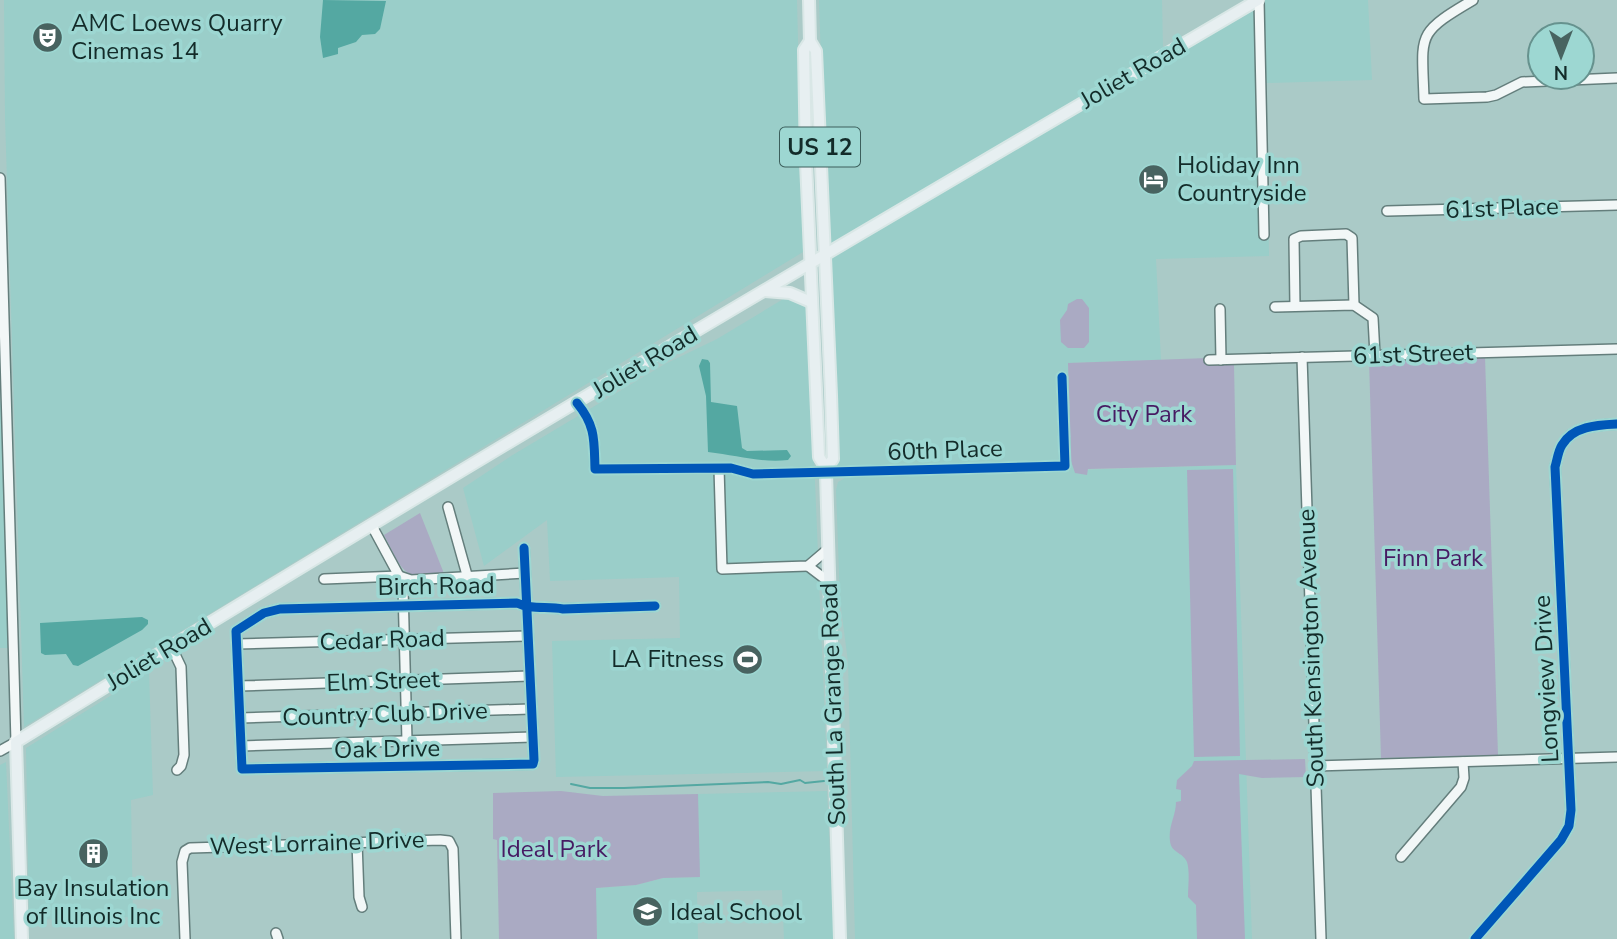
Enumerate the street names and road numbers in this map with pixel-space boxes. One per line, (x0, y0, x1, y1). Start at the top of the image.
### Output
street label: Joliet Road (1073, 30, 1192, 117)
road number: US 12 (780, 128, 860, 166)
street label: 61st Place (1445, 190, 1559, 226)
street label: Joliet Road (586, 318, 703, 406)
street label: 61st Street (1352, 336, 1474, 372)
street label: 60th Place (887, 432, 1003, 468)
street label: South Kensington Avenue (1290, 508, 1332, 788)
street label: Birch Road (377, 569, 495, 603)
street label: South La Grange Road (813, 582, 853, 826)
street label: Longview Drive (1526, 594, 1566, 764)
street label: Joliet Road (100, 610, 217, 698)
street label: Cedar Road (319, 622, 445, 658)
street label: Elm Street (326, 663, 441, 699)
street label: Country Club Drive (282, 694, 488, 734)
street label: Oak Drive (334, 732, 440, 766)
street label: West Lorraine Drive (209, 823, 425, 863)

